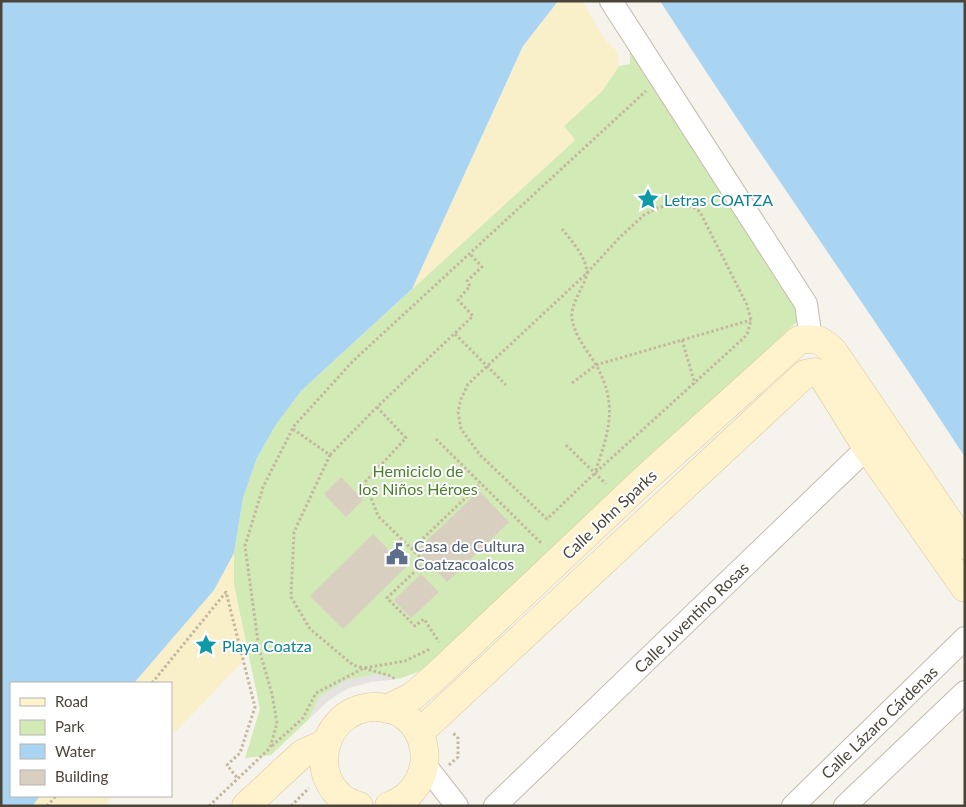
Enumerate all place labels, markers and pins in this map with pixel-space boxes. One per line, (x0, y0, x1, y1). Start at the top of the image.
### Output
place icon: Letras COATZA (635, 186, 661, 212)
place label: Letras COATZA (664, 190, 773, 209)
place label: Casa de Cultura Coatzacoalcos (414, 536, 525, 573)
public building icon: Casa de Cultura Coatzacoalcos (384, 541, 410, 567)
place icon: Playa Coatza (193, 632, 219, 658)
place label: Playa Coatza (222, 636, 312, 655)

